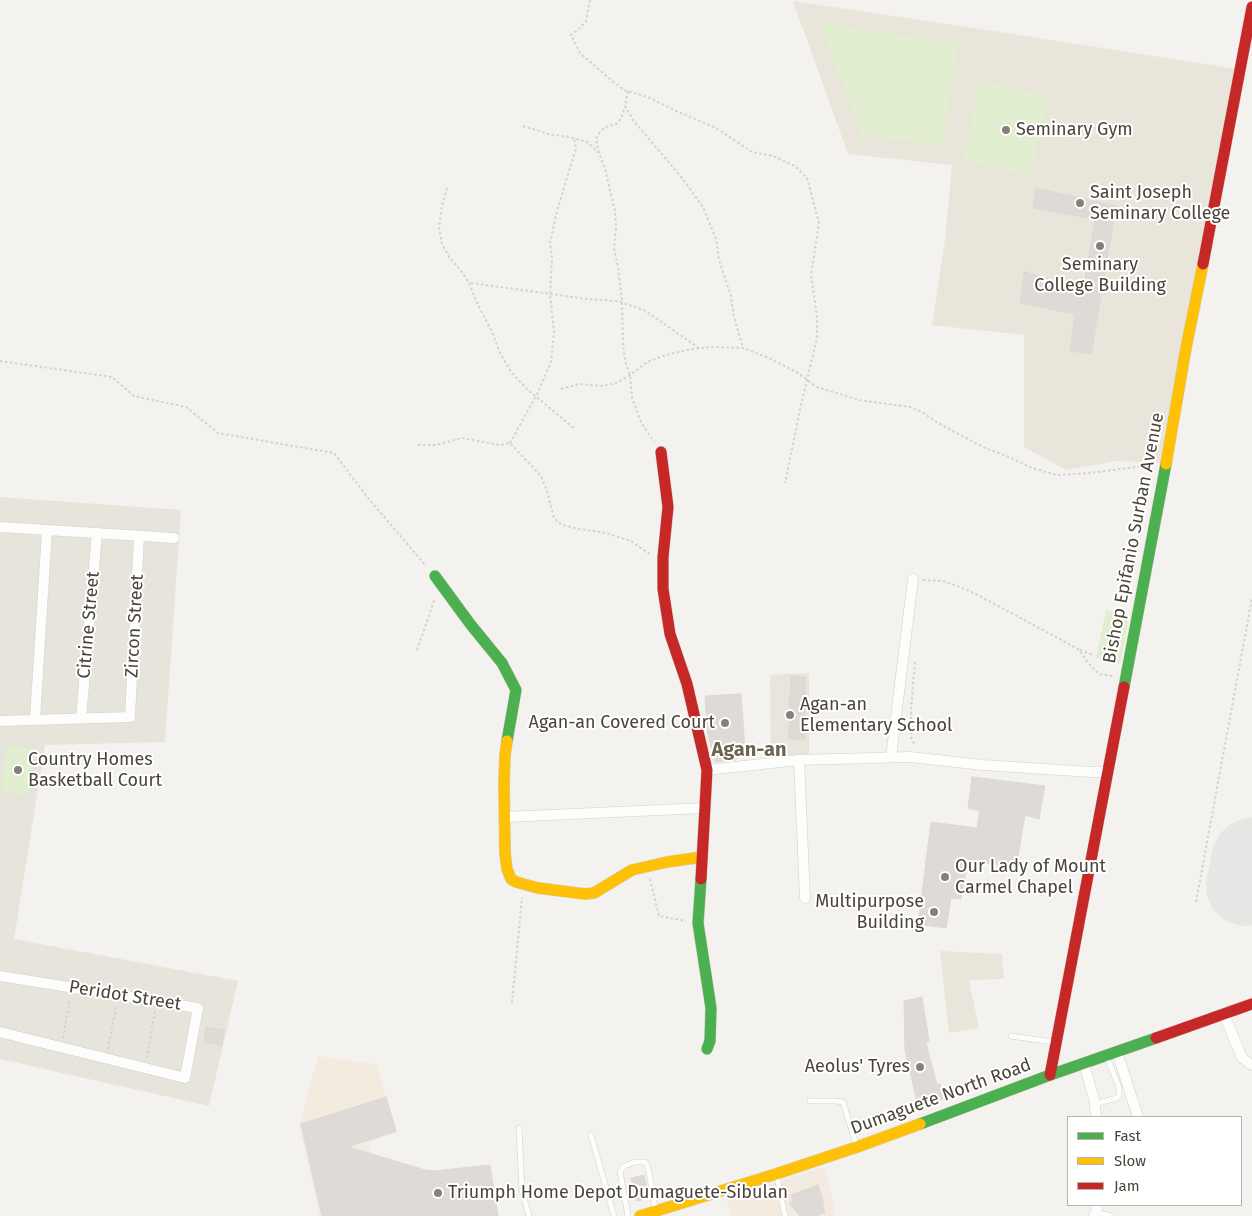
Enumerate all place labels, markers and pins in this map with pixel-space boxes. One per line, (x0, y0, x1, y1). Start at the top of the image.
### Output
place label: Seminary Gym (1016, 119, 1133, 141)
marker: Seminary Gym (1000, 124, 1012, 136)
place label: Saint Joseph Seminary College (1090, 182, 1230, 224)
marker: Saint Joseph Seminary College (1074, 197, 1086, 209)
marker: Seminary College Building (1094, 240, 1106, 252)
place label: Seminary College Building (1034, 254, 1166, 296)
place label: Agan-an Elementary School (800, 694, 952, 736)
marker: Agan-an Elementary School (784, 709, 796, 721)
place label: Agan-an Covered Court (529, 712, 715, 734)
marker: Agan-an Covered Court (719, 717, 731, 729)
place label: Country Homes Basketball Court (28, 749, 162, 792)
marker: Country Homes Basketball Court (12, 764, 24, 776)
place label: Our Lady of Mount Carmel Chapel (955, 856, 1106, 899)
marker: Our Lady of Mount Carmel Chapel (939, 871, 951, 883)
place label: Multipurpose Building (815, 891, 924, 934)
marker: Multipurpose Building (928, 906, 940, 918)
place label: Aeolus' Tyres (805, 1056, 910, 1078)
marker: Aeolus' Tyres (914, 1061, 926, 1073)
place label: Triumph Home Depot Dumaguete-Sibulan (448, 1182, 788, 1204)
marker: Triumph Home Depot Dumaguete-Sibulan (432, 1187, 444, 1199)

